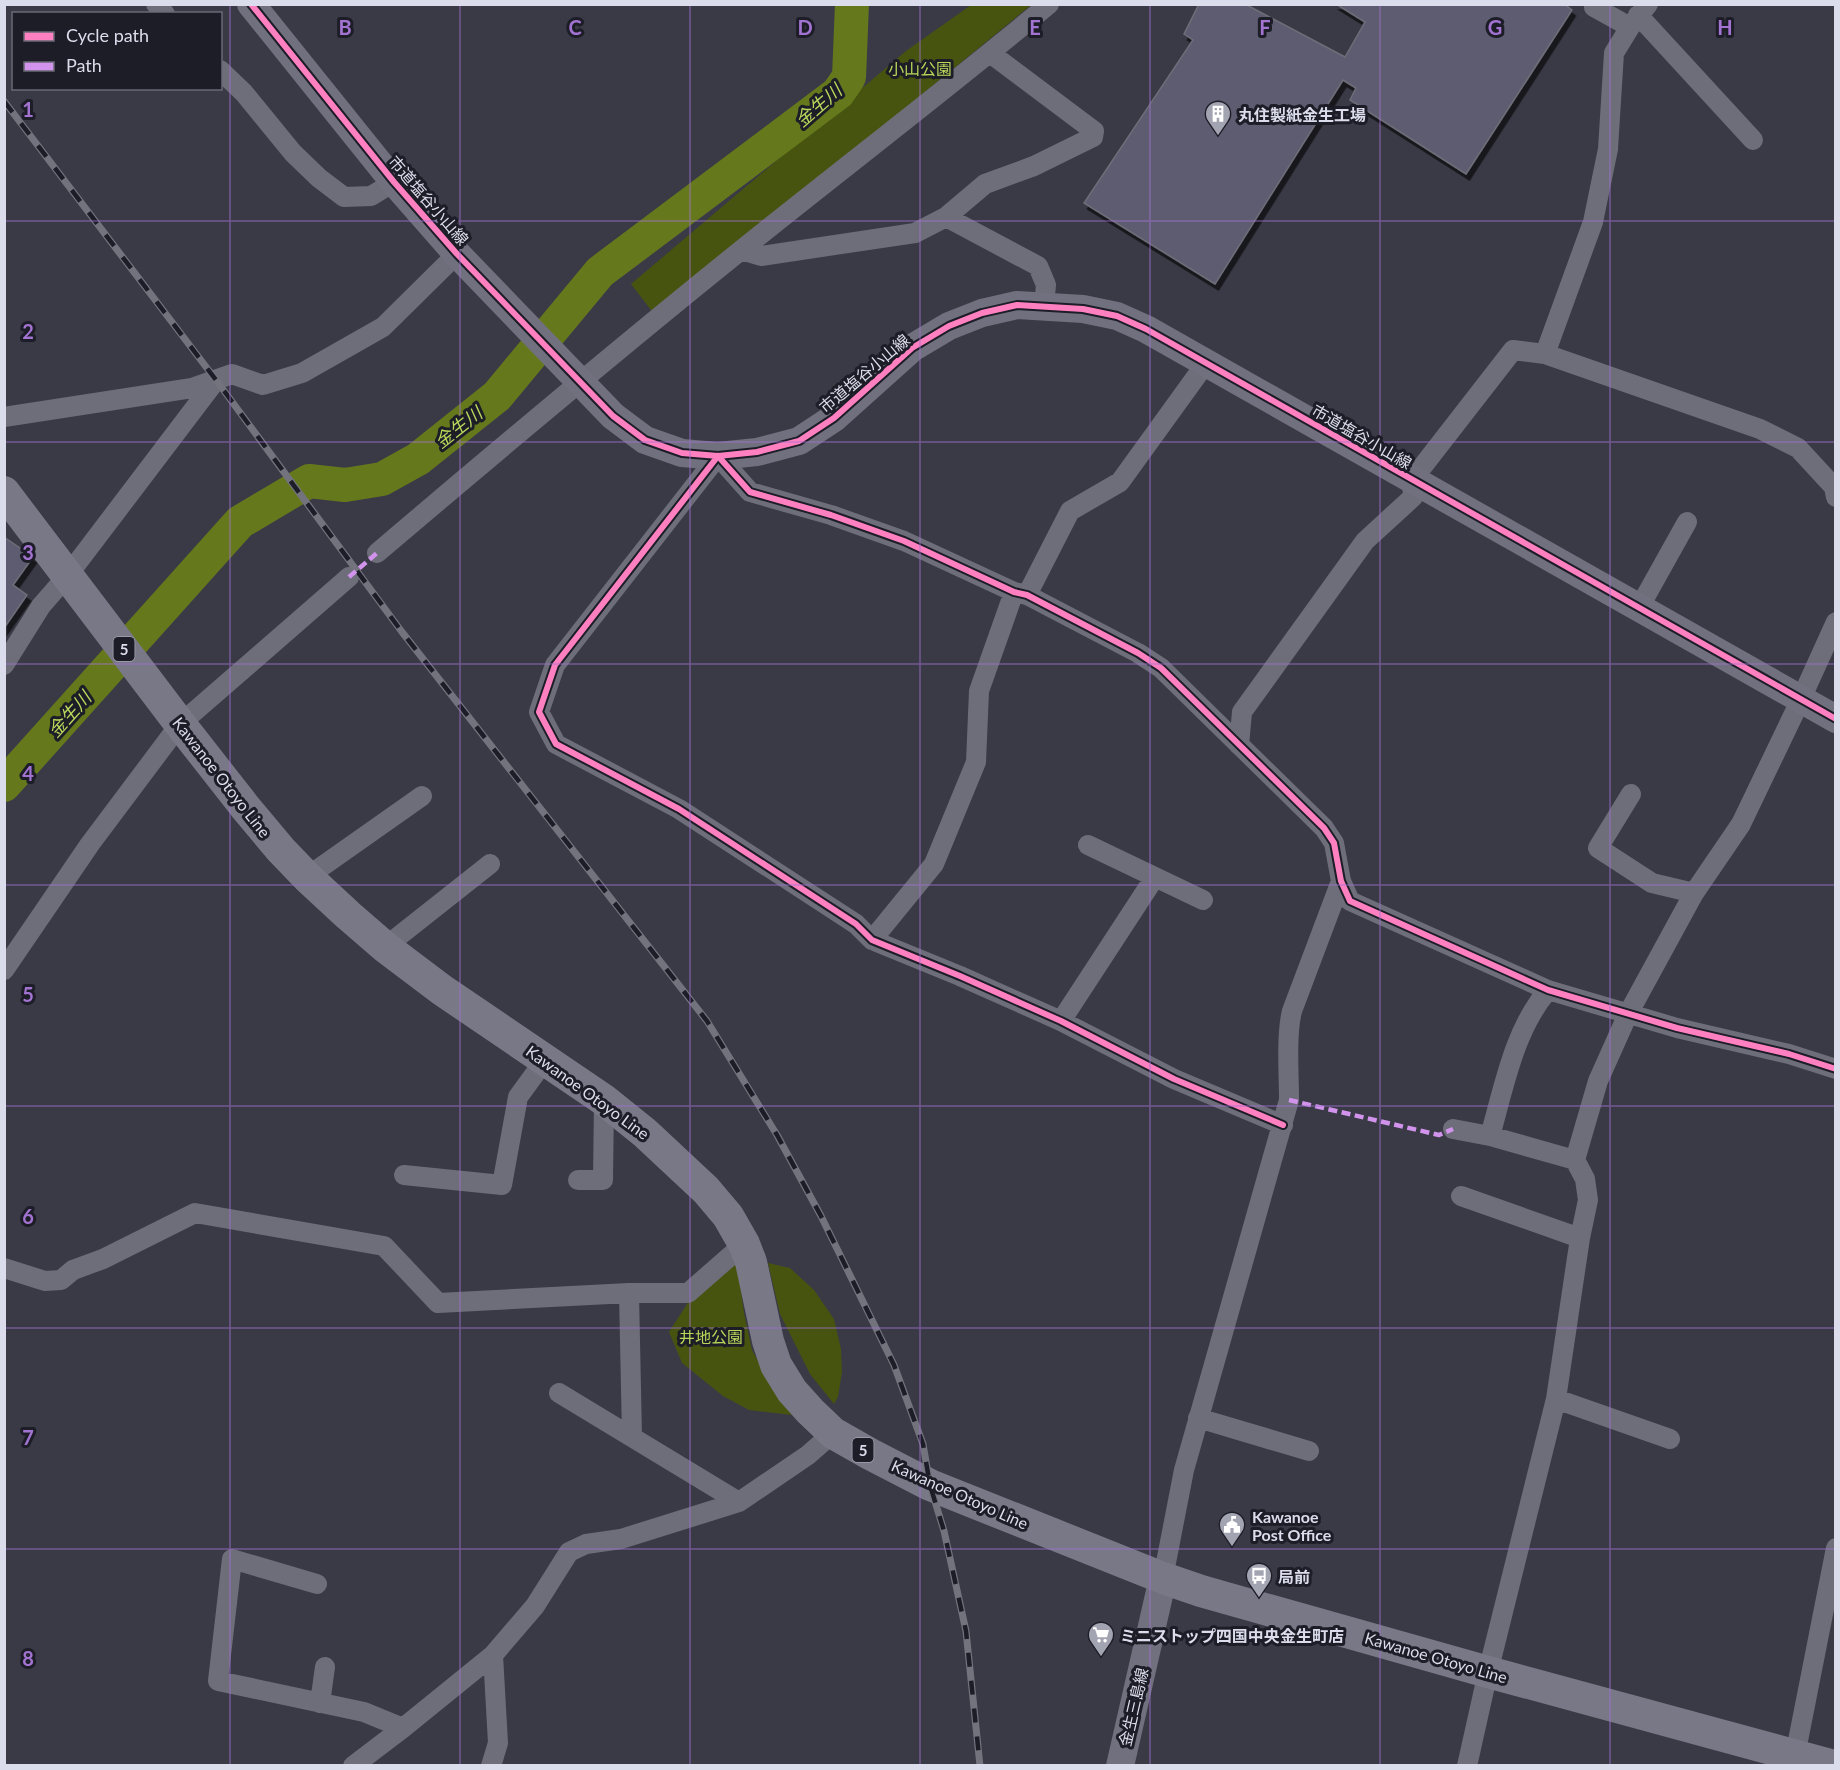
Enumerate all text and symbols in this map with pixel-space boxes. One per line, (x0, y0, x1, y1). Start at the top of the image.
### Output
legend (12, 12, 222, 90)
text: B (338, 15, 352, 39)
text: C (568, 15, 582, 39)
text: D (797, 15, 813, 39)
text: E (1029, 15, 1041, 39)
text: F (1259, 15, 1271, 39)
text: G (1488, 15, 1502, 39)
text: H (1717, 15, 1733, 39)
text: Cycle path (66, 24, 149, 46)
text: Path (66, 54, 102, 76)
park label: 小山公園 (888, 59, 952, 78)
water label: 金生川 (790, 78, 847, 131)
text: 1 (22, 97, 34, 121)
building icon: 丸住製紙金生工場 (1203, 99, 1233, 137)
place label: 丸住製紙金生工場 (1238, 105, 1366, 124)
street label: 市道塩谷小山線 (385, 151, 473, 249)
text: 2 (22, 319, 34, 343)
street label: 市道塩谷小山線 (815, 330, 913, 416)
water label: 金生川 (430, 400, 488, 452)
street label: 市道塩谷小山線 (1309, 400, 1415, 472)
text: 3 (22, 540, 34, 564)
road number: 5 (114, 637, 134, 661)
water label: 金生川 (43, 685, 97, 741)
street label: Kawanoe Otoyo Line (169, 713, 275, 841)
text: 4 (22, 761, 34, 785)
text: 5 (22, 982, 34, 1006)
street label: Kawanoe Otoyo Line (523, 1041, 653, 1143)
text: 6 (22, 1204, 34, 1228)
park label: 井地公園 (679, 1327, 743, 1346)
text: 7 (22, 1425, 34, 1449)
road number: 5 (852, 1438, 874, 1462)
street label: Kawanoe Otoyo Line (889, 1455, 1031, 1533)
place label: Kawanoe Post Office (1252, 1507, 1332, 1544)
public building icon: Kawanoe Post Office (1217, 1510, 1247, 1548)
bus stop icon: 局前 (1244, 1561, 1274, 1599)
place label: 局前 (1278, 1567, 1310, 1586)
supermarket icon: ミニストップ四国中央金生町店 (1086, 1620, 1116, 1658)
place label: ミニストップ四国中央金生町店 (1120, 1626, 1344, 1645)
street label: Kawanoe Otoyo Line (1363, 1628, 1509, 1686)
text: 8 (22, 1646, 34, 1670)
street label: 金生三島線 (1115, 1666, 1151, 1748)

